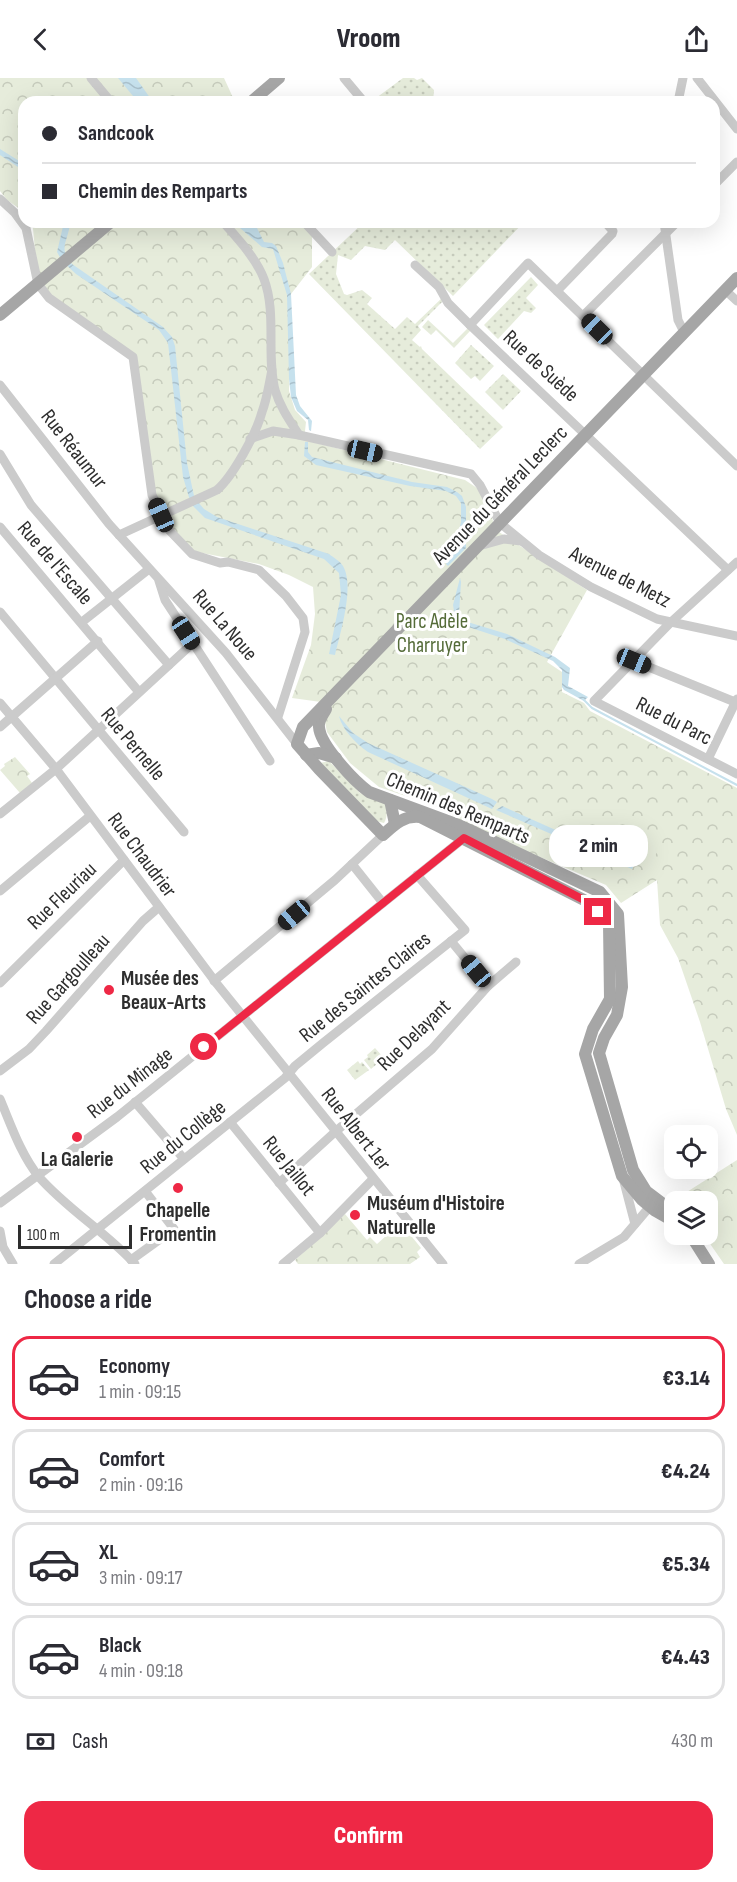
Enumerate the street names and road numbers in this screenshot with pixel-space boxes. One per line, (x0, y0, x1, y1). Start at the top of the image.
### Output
street label: Rue de Suède (498, 325, 584, 407)
street label: Rue Réaumur (35, 405, 113, 493)
street label: Avenue du Général Leclerc (426, 420, 573, 571)
street label: Rue de l'Escale (12, 516, 98, 610)
street label: Avenue de Metz (564, 540, 675, 613)
street label: Rue La Noue (187, 584, 263, 666)
street label: Rue du Parc (632, 691, 716, 751)
street label: Rue Pernelle (95, 703, 171, 785)
street label: Chemin des Remparts (382, 766, 534, 850)
street label: Rue Chaudrier (102, 808, 182, 902)
street label: Rue Fleuriau (22, 857, 102, 935)
street label: Rue des Saintes Claires (294, 926, 436, 1048)
street label: Rue Gargoulleau (21, 929, 115, 1029)
street label: Rue Delayant (372, 994, 456, 1076)
street label: Rue du Minage (82, 1042, 178, 1124)
street label: Rue Albert 1er (316, 1083, 396, 1175)
street label: Rue du Collège (135, 1095, 231, 1179)
street label: Rue Jaillot (257, 1131, 321, 1201)

